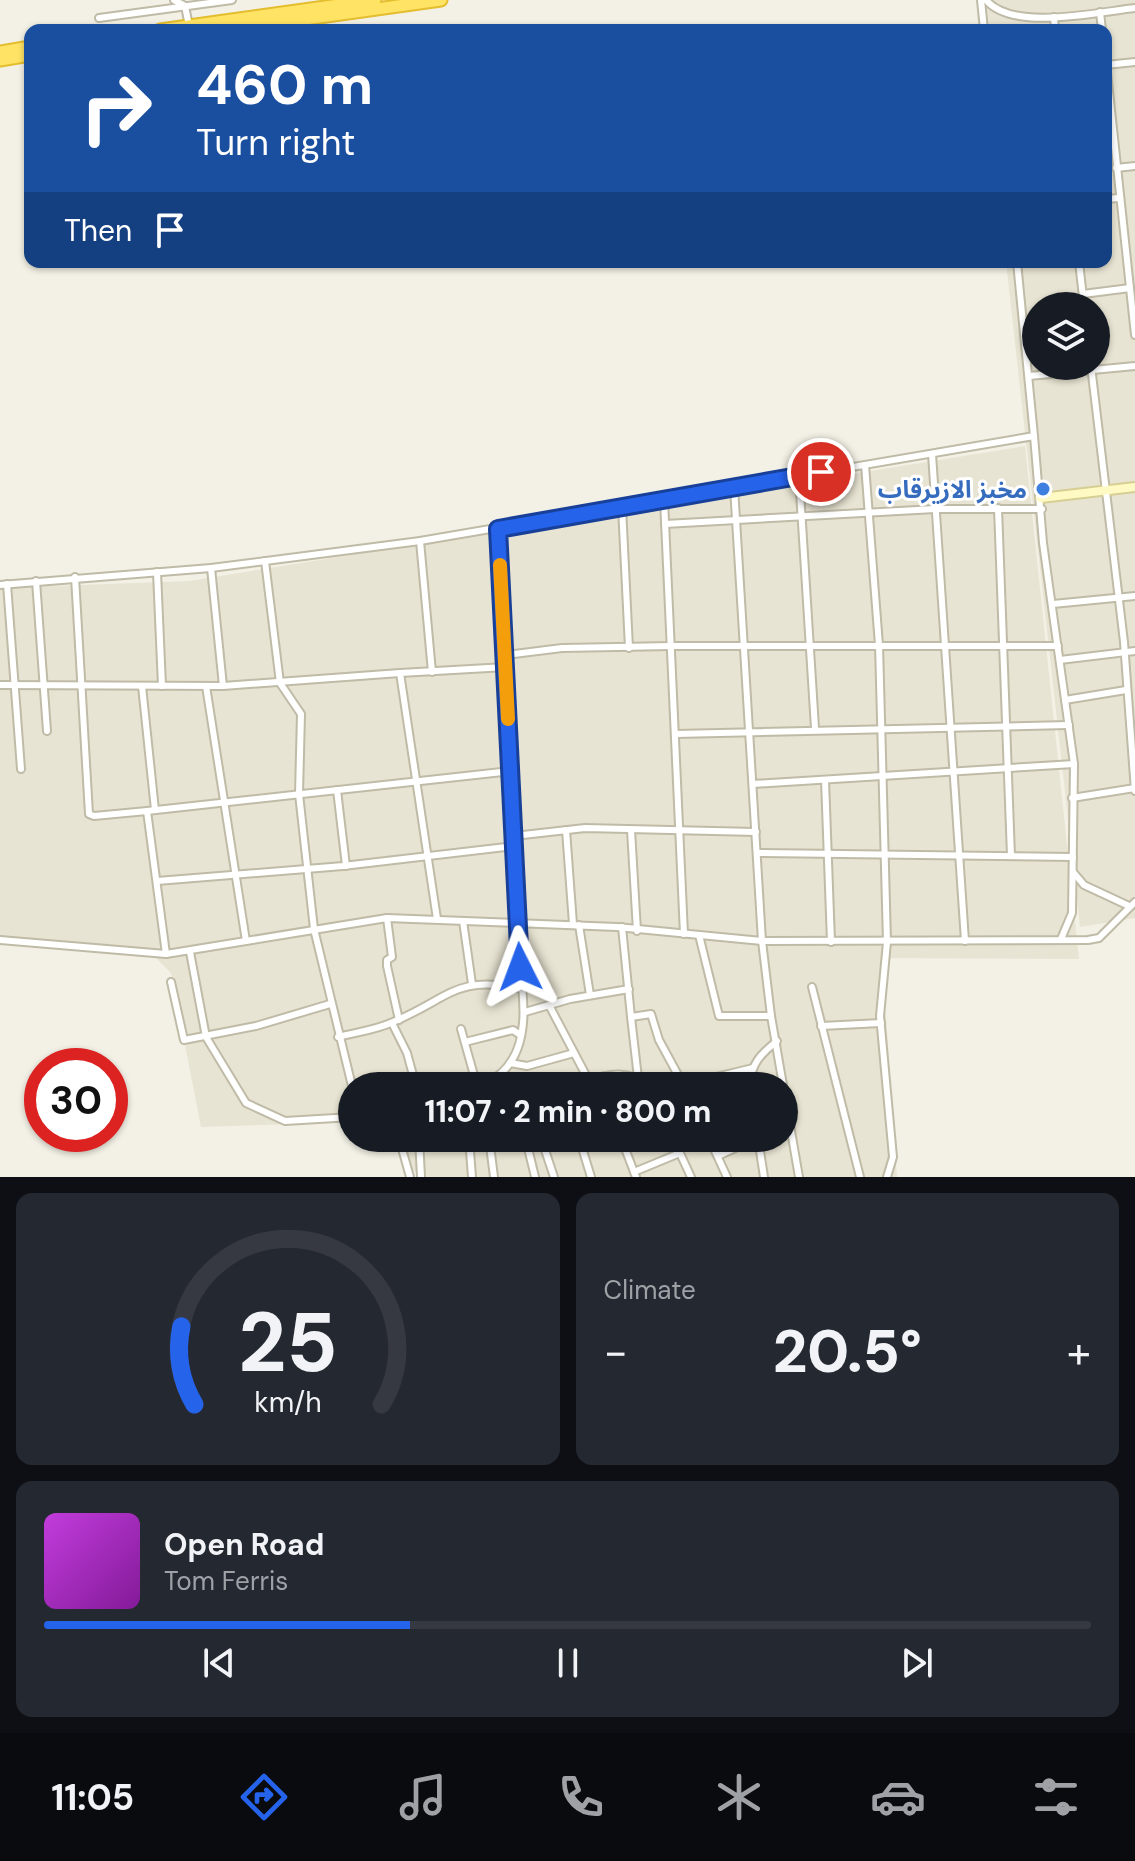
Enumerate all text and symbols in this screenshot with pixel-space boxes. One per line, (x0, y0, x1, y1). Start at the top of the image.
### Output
text: 460 m (196, 48, 373, 121)
icon: right (64, 56, 168, 160)
text: Turn right (196, 119, 355, 166)
icon: arrive (148, 208, 192, 252)
text: Then (64, 211, 132, 250)
map controls (1022, 292, 1110, 380)
button: layers (1022, 292, 1110, 380)
pin (787, 438, 855, 506)
icon: arrive (799, 450, 843, 494)
place label: مخبز الازيرقاب (878, 474, 1027, 505)
marker: مخبز الازيرقاب (1034, 480, 1052, 498)
position arrow (478, 925, 562, 1009)
speed limit sign: 30 (24, 1048, 128, 1152)
text: 11:07 · 2 min · 800 m (425, 1092, 711, 1131)
text: Climate (604, 1273, 696, 1307)
text: 25 (238, 1288, 338, 1397)
text: 20.5° (773, 1312, 922, 1391)
text: − (604, 1323, 628, 1381)
text: + (1067, 1323, 1091, 1381)
text: km/h (254, 1384, 322, 1421)
text: Open Road (164, 1525, 324, 1564)
text: Tom Ferris (164, 1564, 288, 1598)
icon: previous (197, 1641, 241, 1685)
icon: pause (546, 1641, 590, 1685)
icon: next (895, 1641, 939, 1685)
icon: directions (236, 1769, 292, 1825)
icon: music (395, 1769, 451, 1825)
icon: phone (553, 1769, 609, 1825)
icon: climate (711, 1769, 767, 1825)
icon: car (870, 1769, 926, 1825)
icon: filters (1028, 1769, 1084, 1825)
text: 11:05 (51, 1774, 134, 1821)

